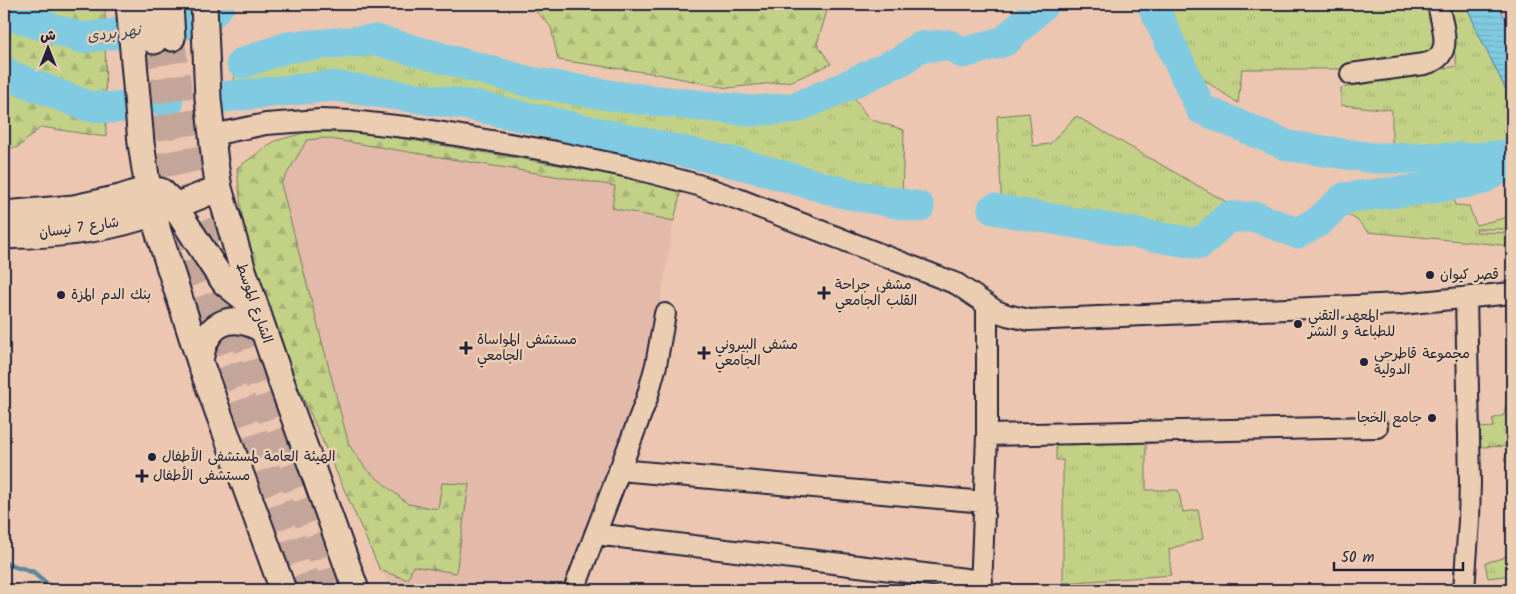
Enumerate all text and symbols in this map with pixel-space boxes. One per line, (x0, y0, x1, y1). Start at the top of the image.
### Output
water label: نهر بردى (86, 19, 144, 49)
north arrow (22, 22, 72, 72)
text: ش (40, 25, 56, 47)
street label: شارع 7 نيسان (38, 211, 120, 245)
street label: الشارع الموسط (230, 260, 278, 346)
place label: قصر كيوان (1440, 264, 1499, 286)
marker: قصر كيوان (1424, 269, 1436, 281)
place label: مشفى جراحة القلب الجامعي (835, 274, 917, 313)
place label: بنك الدم المزة (71, 284, 151, 306)
marker: مشفى جراحة القلب الجامعي (817, 286, 831, 300)
marker: بنك الدم المزة (55, 289, 67, 301)
place label: المعهد التقني للطباعة و النشر (1307, 305, 1395, 343)
marker: المعهد التقني للطباعة و النشر (1292, 318, 1304, 330)
place label: مستشفى المواساة الجامعي (477, 329, 577, 368)
place label: مشفى البيروني الجامعي (715, 334, 798, 373)
marker: مستشفى المواساة الجامعي (459, 341, 473, 355)
place label: مجموعة قاطرجي الدولية (1374, 343, 1470, 381)
marker: مشفى البيروني الجامعي (697, 346, 711, 360)
marker: مجموعة قاطرجي الدولية (1358, 356, 1370, 368)
place label: جامع الخجا (1357, 407, 1422, 429)
marker: جامع الخجا (1426, 412, 1438, 424)
place label: الهيئة العامة لمستشفى الأطفال (162, 446, 335, 468)
marker: الهيئة العامة لمستشفى الأطفال (146, 451, 158, 463)
place label: مستشفى الأطفال (153, 465, 250, 487)
marker: مستشفى الأطفال (135, 469, 149, 483)
scale bar (1334, 539, 1462, 571)
text: 50 m (1341, 546, 1375, 570)

